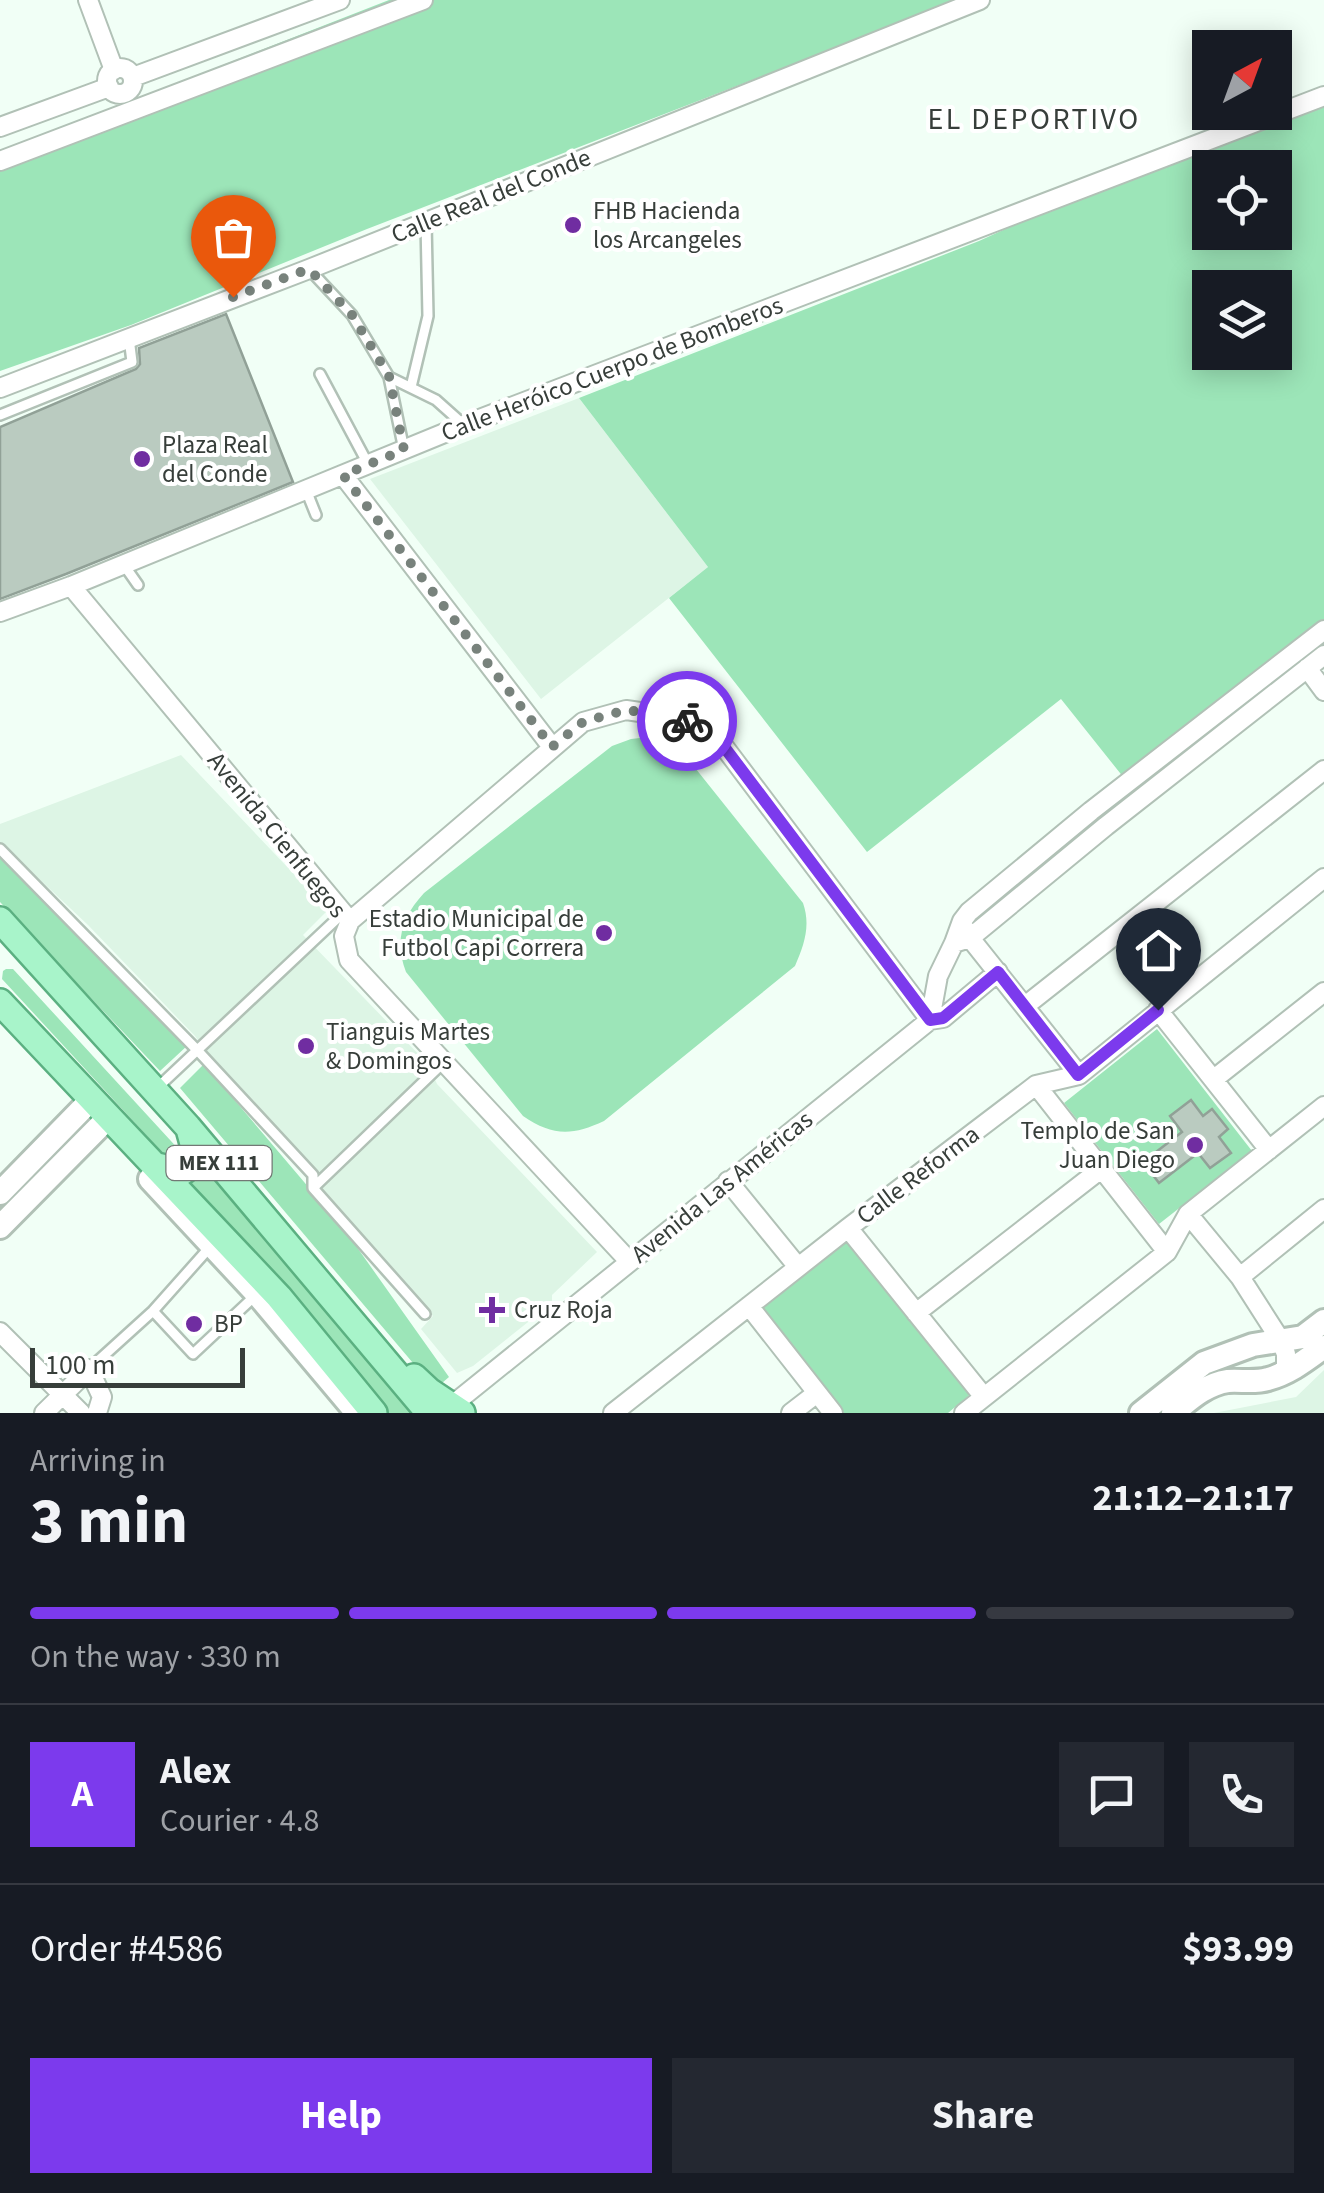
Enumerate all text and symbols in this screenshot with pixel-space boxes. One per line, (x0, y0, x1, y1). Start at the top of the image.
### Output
north arrow (1192, 30, 1292, 130)
map controls (1192, 30, 1292, 370)
district label: EL DEPORTIVO (927, 98, 1141, 141)
street label: Calle Real del Conde (386, 140, 596, 252)
button: locate (1192, 150, 1292, 250)
place label: FHB Hacienda los Arcangeles (593, 193, 742, 258)
pin (191, 195, 276, 298)
icon: bag (206, 210, 261, 265)
marker: FHB Hacienda los Arcangeles (562, 214, 584, 236)
button: layers (1192, 270, 1292, 370)
street label: Calle Heróico Cuerpo de Bomberos (436, 287, 788, 451)
place label: Plaza Real del Conde (162, 427, 268, 492)
marker: Plaza Real del Conde (131, 448, 153, 470)
courier (637, 671, 737, 771)
icon: bike (660, 694, 715, 749)
street label: Avenida Cienfuegos (199, 744, 355, 926)
place label: Estadio Municipal de Futbol Capi Correra (369, 901, 584, 966)
pin (1116, 908, 1201, 1011)
marker: Estadio Municipal de Futbol Capi Correra (593, 922, 615, 944)
icon: home (1131, 923, 1186, 978)
place label: Tianguis Martes & Domingos (326, 1014, 490, 1079)
marker: Tianguis Martes & Domingos (295, 1035, 317, 1057)
street label: Avenida Las Américas (623, 1102, 821, 1272)
place label: Templo de San Juan Diego (1020, 1113, 1175, 1178)
street label: Calle Reforma (849, 1117, 987, 1233)
marker: Templo de San Juan Diego (1184, 1134, 1206, 1156)
road number: MEX 111 (166, 1146, 272, 1180)
place label: Cruz Roja (514, 1292, 612, 1328)
marker: Cruz Roja (479, 1297, 505, 1323)
place label: BP (214, 1306, 243, 1342)
marker: BP (183, 1313, 205, 1335)
scale bar (30, 1343, 245, 1388)
text: 100 m (45, 1345, 116, 1385)
text: Arriving in (30, 1438, 166, 1484)
text: 21:12–21:17 (1092, 1471, 1294, 1525)
text: 3 min (30, 1475, 188, 1568)
text: On the way · 330 m (30, 1634, 281, 1680)
button: chat (1059, 1742, 1164, 1847)
button: phone (1189, 1742, 1294, 1847)
text: Alex (160, 1744, 231, 1798)
text: A (72, 1767, 93, 1821)
text: Courier · 4.8 (160, 1798, 320, 1844)
text: Order #4586 (30, 1922, 223, 1976)
text: $93.99 (1182, 1922, 1294, 1976)
button: Help (30, 2058, 652, 2173)
button: Share (672, 2058, 1294, 2173)

